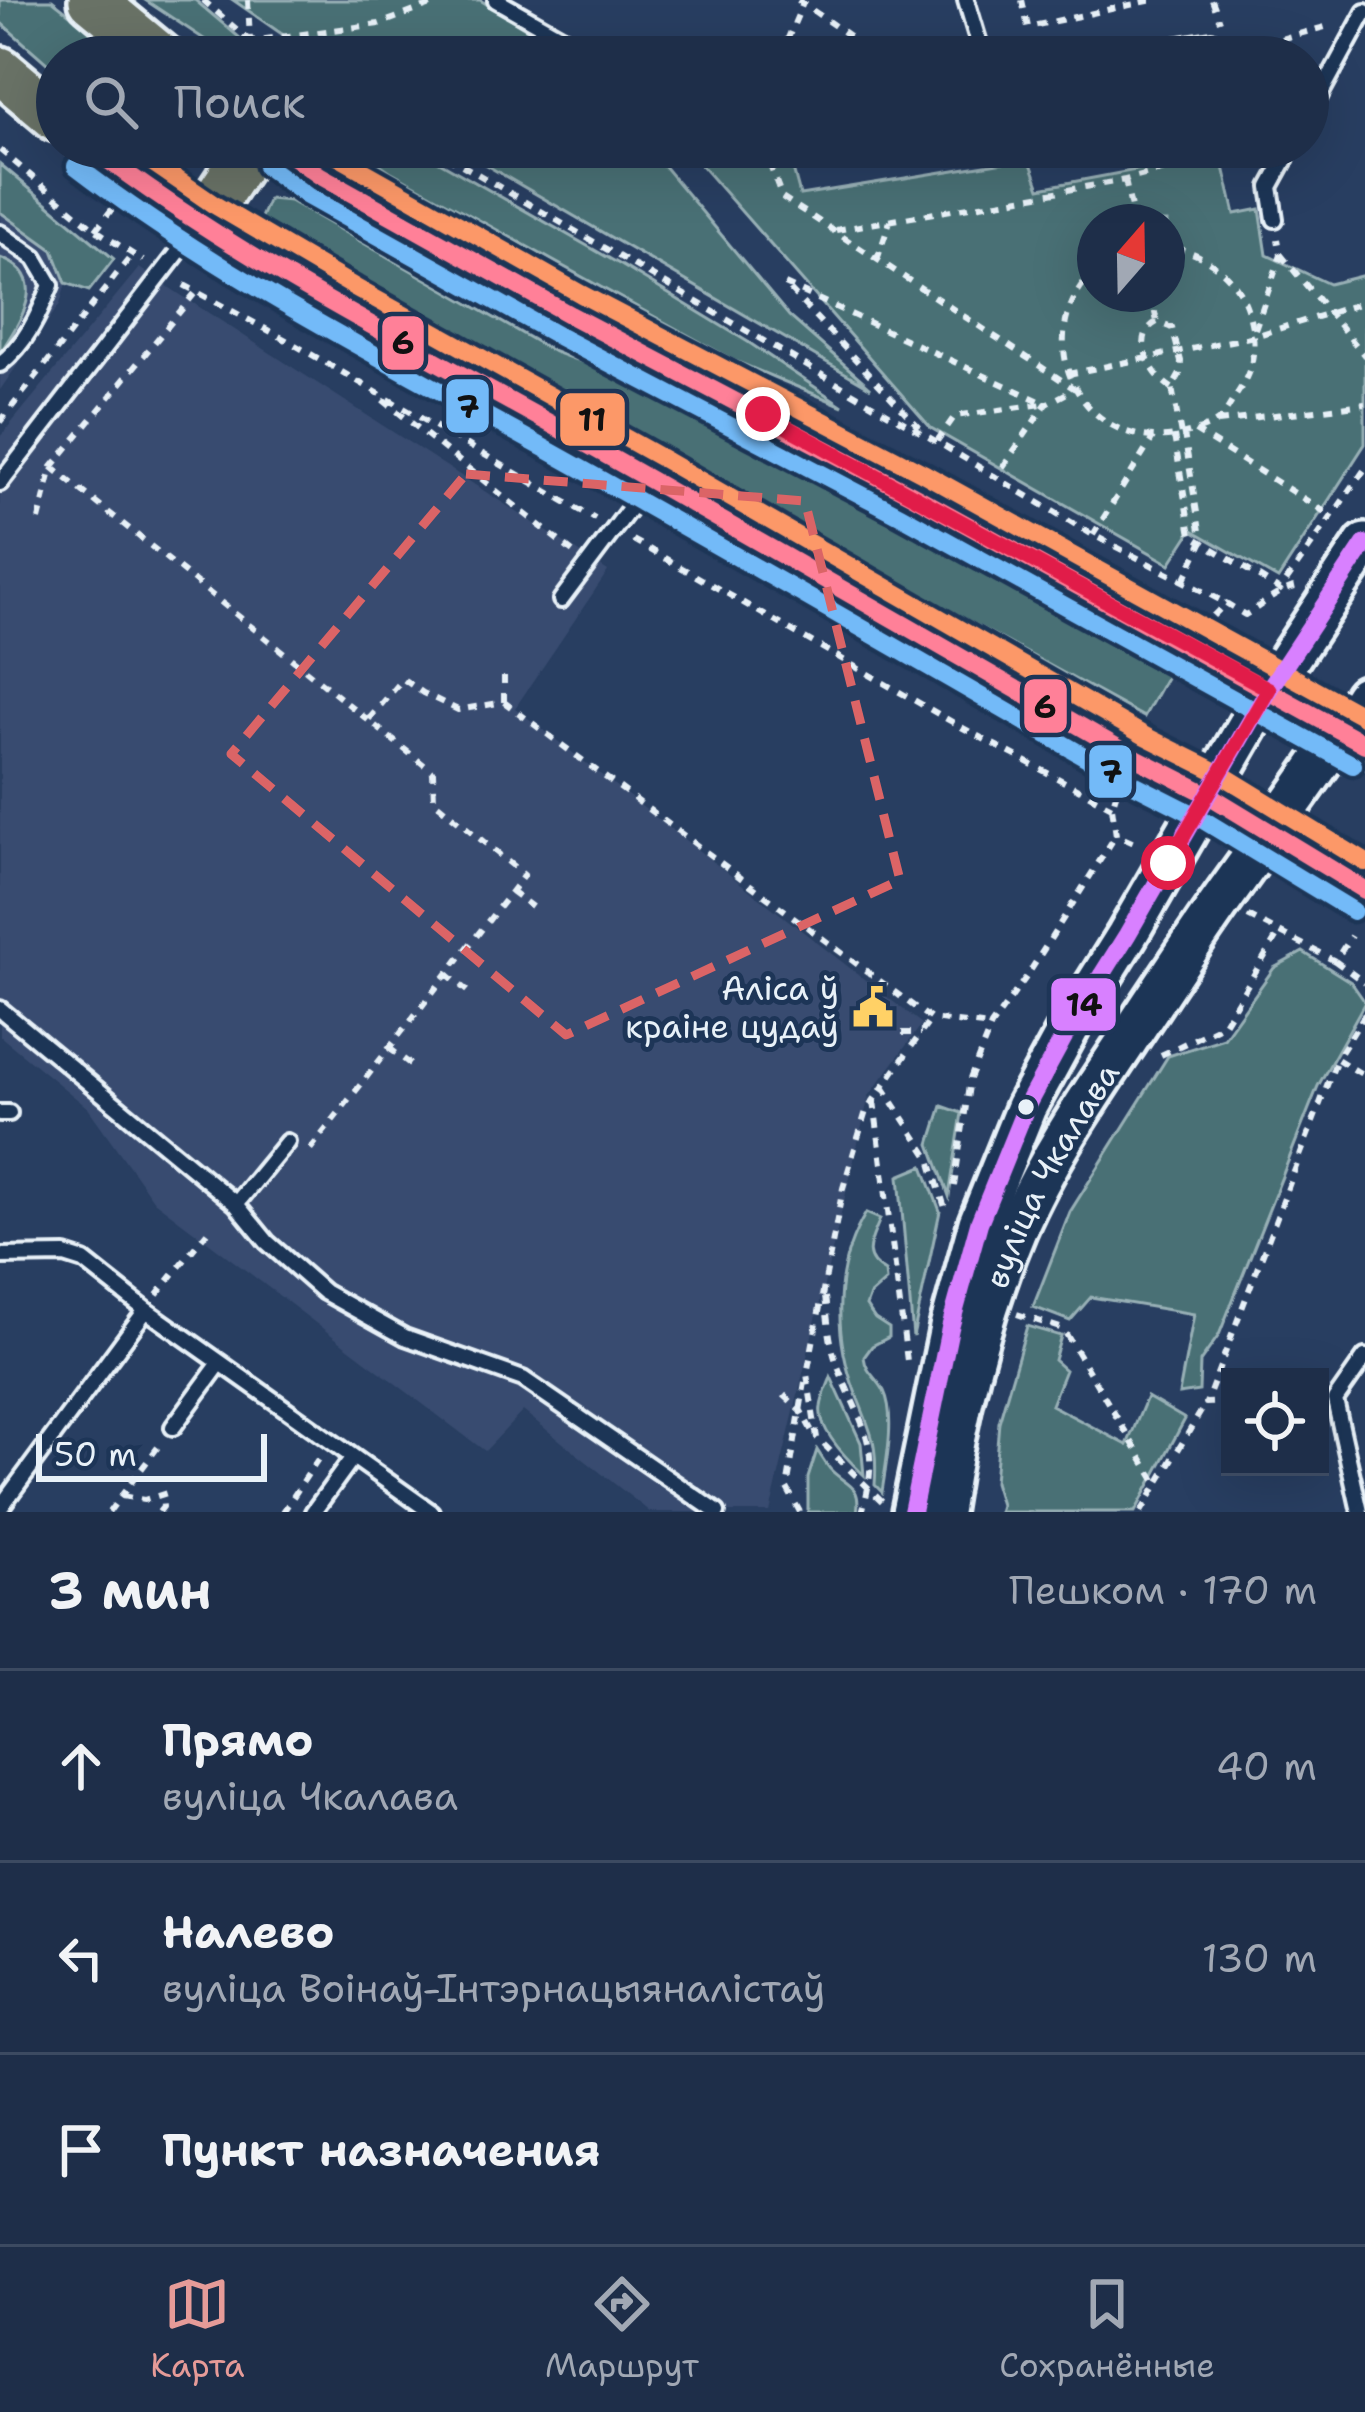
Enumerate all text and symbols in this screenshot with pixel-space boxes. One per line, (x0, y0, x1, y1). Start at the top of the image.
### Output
search box (36, 36, 1329, 168)
icon: search (78, 69, 144, 135)
text: Поиск (174, 72, 305, 132)
north arrow (1077, 204, 1185, 312)
line badge: 6 (380, 314, 426, 372)
text: 6 (391, 320, 415, 365)
line badge: 7 (444, 377, 491, 435)
text: 7 (456, 384, 480, 429)
route end (736, 387, 790, 441)
line badge: 11 (558, 391, 627, 448)
text: 11 (577, 397, 607, 442)
line badge: 6 (1022, 677, 1069, 735)
text: 6 (1033, 684, 1057, 729)
line badge: 7 (1087, 743, 1134, 800)
text: 7 (1099, 749, 1123, 794)
route start (1141, 836, 1195, 890)
place label: Аліса ў краіне цудаў (625, 966, 839, 1049)
line badge: 14 (1049, 976, 1118, 1033)
text: 14 (1065, 982, 1103, 1027)
public building icon: Аліса ў краіне цудаў (850, 984, 896, 1030)
street label: вуліца Чкалава (974, 1053, 1130, 1294)
unlabelled marker (1015, 1096, 1037, 1118)
map controls (1221, 1368, 1329, 1476)
button: locate (1221, 1368, 1329, 1476)
scale bar (36, 1428, 267, 1481)
text: 50 m (54, 1432, 137, 1477)
text: 3 мин (48, 1556, 212, 1624)
text: Пешком · 170 m (1009, 1564, 1317, 1616)
text: Прямо (162, 1710, 313, 1770)
icon: ahead (48, 1733, 114, 1799)
text: 40 m (1216, 1740, 1317, 1792)
text: вуліца Чкалава (162, 1770, 458, 1822)
text: Налево (162, 1902, 335, 1962)
icon: left (48, 1925, 114, 1991)
text: 130 m (1202, 1932, 1317, 1984)
text: вуліца Воінаў-Інтэрнацыяналістаў (162, 1962, 825, 2014)
icon: arrive (48, 2117, 114, 2183)
text: Пункт назначения (162, 2120, 601, 2180)
tab: Карта (150, 2271, 245, 2388)
tab: Маршрут (545, 2271, 699, 2388)
tab: Сохранённые (999, 2271, 1215, 2388)

